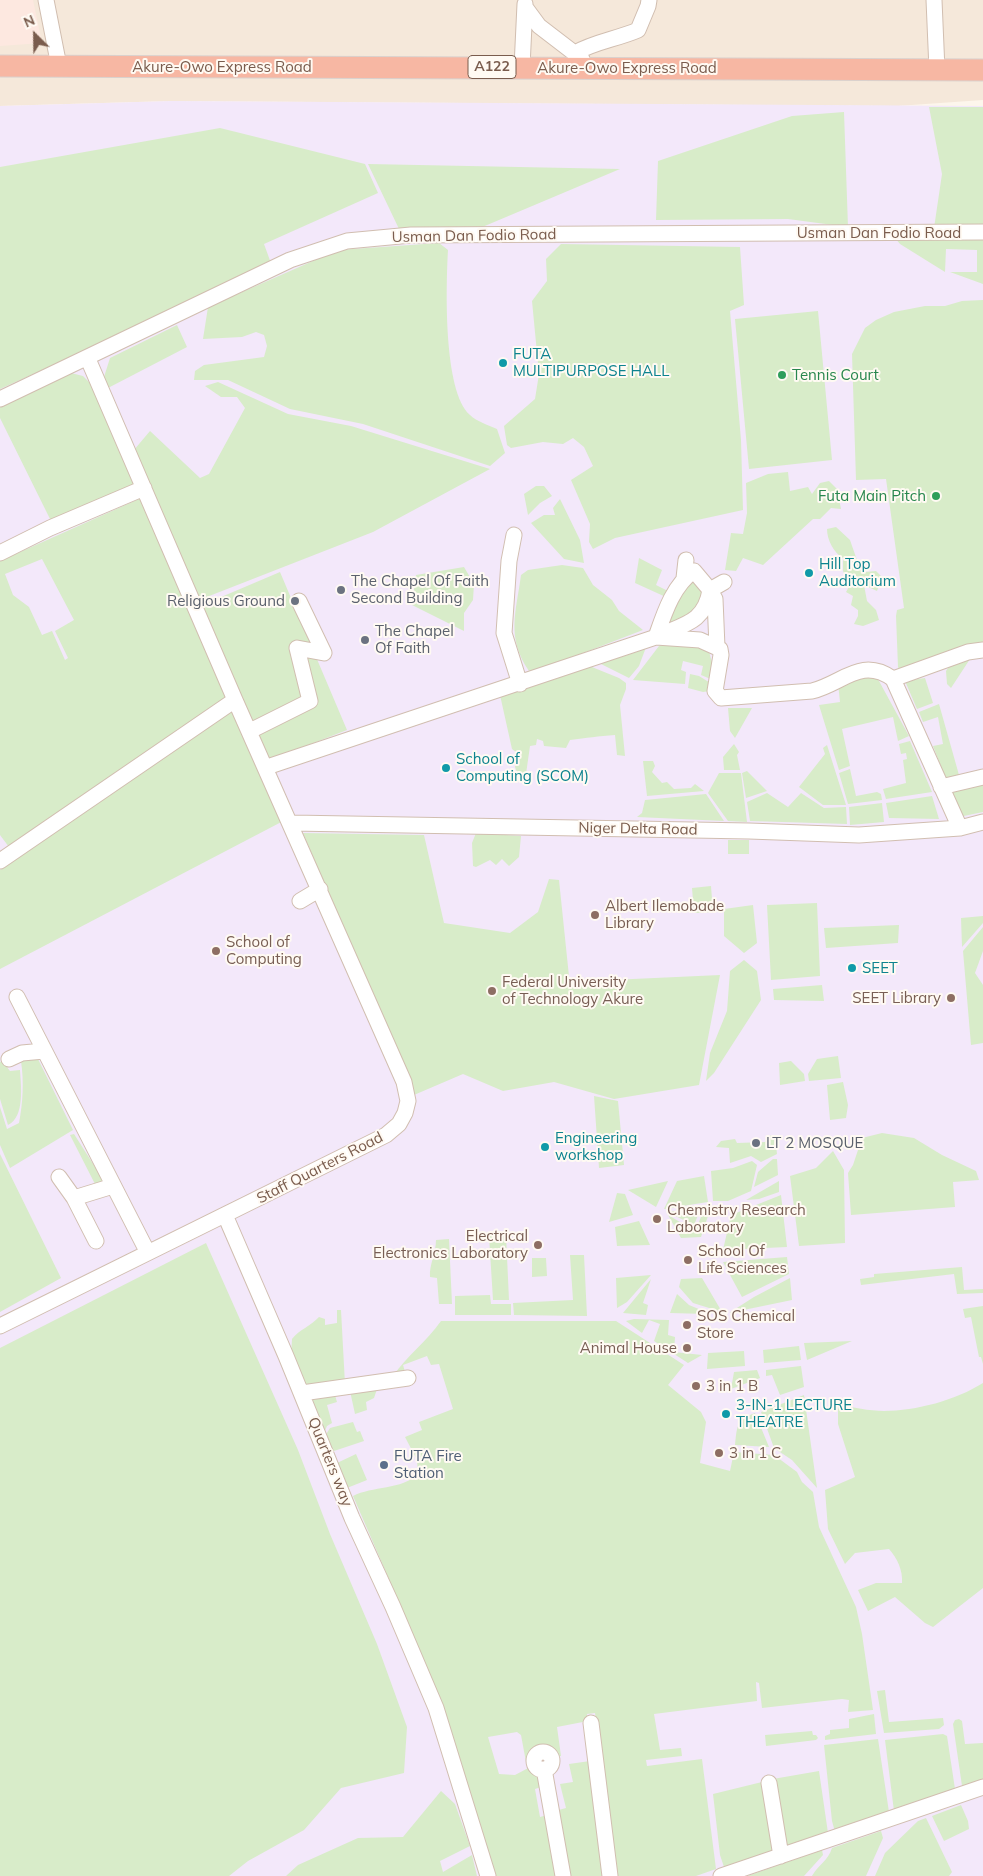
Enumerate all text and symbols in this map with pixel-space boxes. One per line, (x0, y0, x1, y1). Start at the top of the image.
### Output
north arrow (10, 10, 60, 60)
text: N (21, 11, 38, 32)
road number: A122 (468, 56, 516, 78)
street label: Akure-Owo Express Road (132, 58, 312, 76)
street label: Akure-Owo Express Road (537, 59, 717, 77)
street label: Usman Dan Fodio Road (797, 224, 961, 242)
street label: Usman Dan Fodio Road (392, 226, 556, 246)
place label: FUTA MULTIPURPOSE HALL (513, 345, 669, 380)
marker: FUTA MULTIPURPOSE HALL (497, 357, 509, 369)
place label: Tennis Court (792, 366, 879, 384)
marker: Tennis Court (776, 369, 788, 381)
place label: Futa Main Pitch (818, 487, 926, 505)
marker: Futa Main Pitch (930, 490, 942, 502)
place label: Hill Top Auditorium (819, 555, 896, 590)
marker: Hill Top Auditorium (803, 567, 815, 579)
place label: The Chapel Of Faith Second Building (351, 572, 489, 607)
marker: The Chapel Of Faith Second Building (335, 584, 347, 596)
place label: Religious Ground (167, 592, 285, 610)
marker: Religious Ground (289, 595, 301, 607)
place label: The Chapel Of Faith (375, 622, 454, 657)
marker: The Chapel Of Faith (359, 634, 371, 646)
place label: School of Computing (SCOM) (456, 750, 589, 785)
marker: School of Computing (SCOM) (440, 762, 452, 774)
street label: Niger Delta Road (578, 819, 698, 839)
place label: Albert Ilemobade Library (605, 897, 724, 932)
marker: Albert Ilemobade Library (589, 909, 601, 921)
place label: School of Computing (226, 933, 302, 968)
marker: School of Computing (210, 945, 222, 957)
place label: SEET (862, 959, 898, 977)
marker: SEET (846, 962, 858, 974)
place label: Federal University of Technology Akure (502, 973, 643, 1008)
marker: Federal University of Technology Akure (486, 985, 498, 997)
place label: SEET Library (852, 989, 941, 1007)
marker: SEET Library (945, 992, 957, 1004)
street label: Staff Quarters Road (254, 1128, 386, 1208)
place label: Engineering workshop (555, 1129, 637, 1164)
place label: LT 2 MOSQUE (766, 1134, 863, 1152)
marker: LT 2 MOSQUE (750, 1137, 762, 1149)
marker: Engineering workshop (539, 1141, 551, 1153)
place label: Chemistry Research Laboratory (667, 1201, 806, 1236)
marker: Chemistry Research Laboratory (651, 1213, 663, 1225)
place label: Electrical Electronics Laboratory (373, 1227, 528, 1262)
marker: Electrical Electronics Laboratory (532, 1239, 544, 1251)
place label: School Of Life Sciences (698, 1242, 787, 1277)
marker: School Of Life Sciences (682, 1254, 694, 1266)
place label: SOS Chemical Store (697, 1307, 795, 1342)
marker: SOS Chemical Store (681, 1319, 693, 1331)
place label: Animal House (580, 1339, 677, 1357)
marker: Animal House (681, 1342, 693, 1354)
place label: 3 in 1 B (706, 1377, 758, 1395)
marker: 3 in 1 B (690, 1380, 702, 1392)
place label: 3-IN-1 LECTURE THEATRE (736, 1396, 852, 1431)
marker: 3-IN-1 LECTURE THEATRE (720, 1408, 732, 1420)
street label: Quarters way (304, 1415, 356, 1509)
place label: 3 in 1 C (729, 1444, 781, 1462)
place label: FUTA Fire Station (394, 1447, 462, 1482)
marker: 3 in 1 C (713, 1447, 725, 1459)
marker: FUTA Fire Station (378, 1459, 390, 1471)

